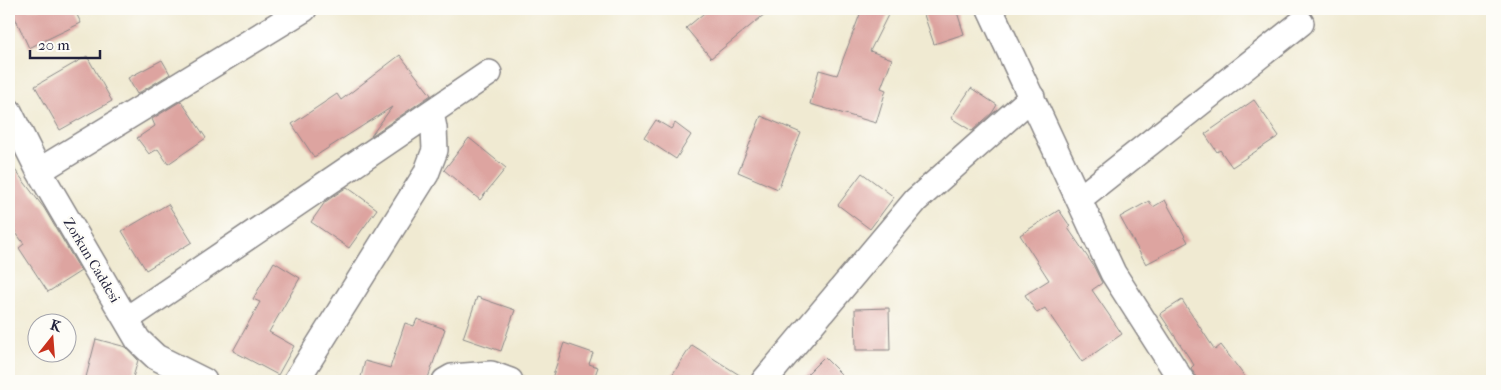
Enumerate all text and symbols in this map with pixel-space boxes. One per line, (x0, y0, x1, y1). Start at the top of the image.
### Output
scale bar (30, 28, 100, 60)
text: 20 m (38, 36, 70, 54)
street label: Zorkun Caddesi (60, 215, 124, 306)
north arrow (28, 312, 78, 362)
text: K (48, 316, 64, 336)

